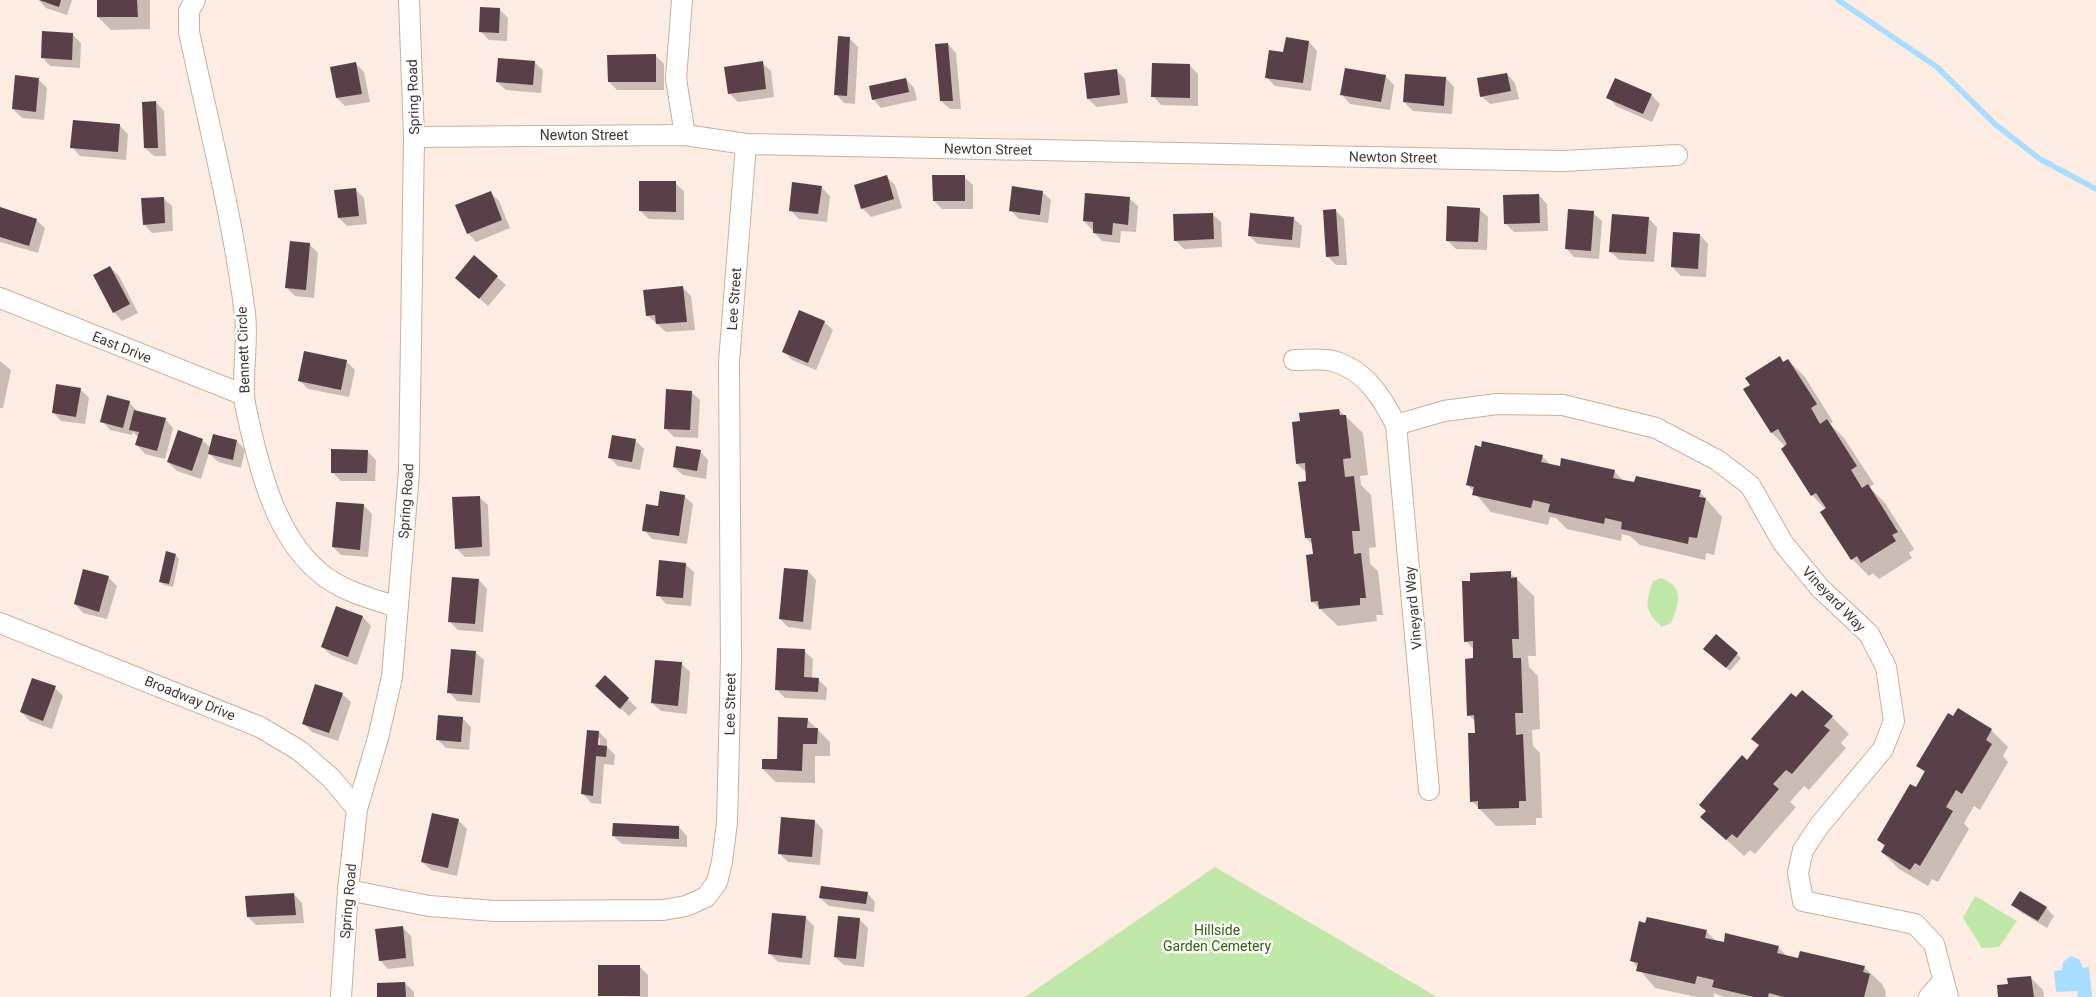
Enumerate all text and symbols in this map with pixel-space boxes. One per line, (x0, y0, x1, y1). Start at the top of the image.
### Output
street label: Spring Road (404, 59, 422, 135)
street label: Newton Street (540, 127, 629, 143)
street label: Newton Street (944, 140, 1033, 158)
street label: Newton Street (1349, 148, 1438, 166)
street label: Lee Street (724, 267, 744, 331)
street label: Bennett Circle (233, 306, 253, 394)
street label: East Drive (90, 328, 154, 366)
street label: Spring Road (395, 463, 417, 539)
street label: Vineyard Way (1799, 563, 1869, 635)
street label: Vineyard Way (1401, 565, 1425, 650)
street label: Lee Street (721, 672, 739, 736)
street label: Broadway Drive (142, 673, 238, 723)
street label: Spring Road (337, 863, 359, 939)
park label: Hillside Garden Cemetery (1163, 922, 1271, 954)

